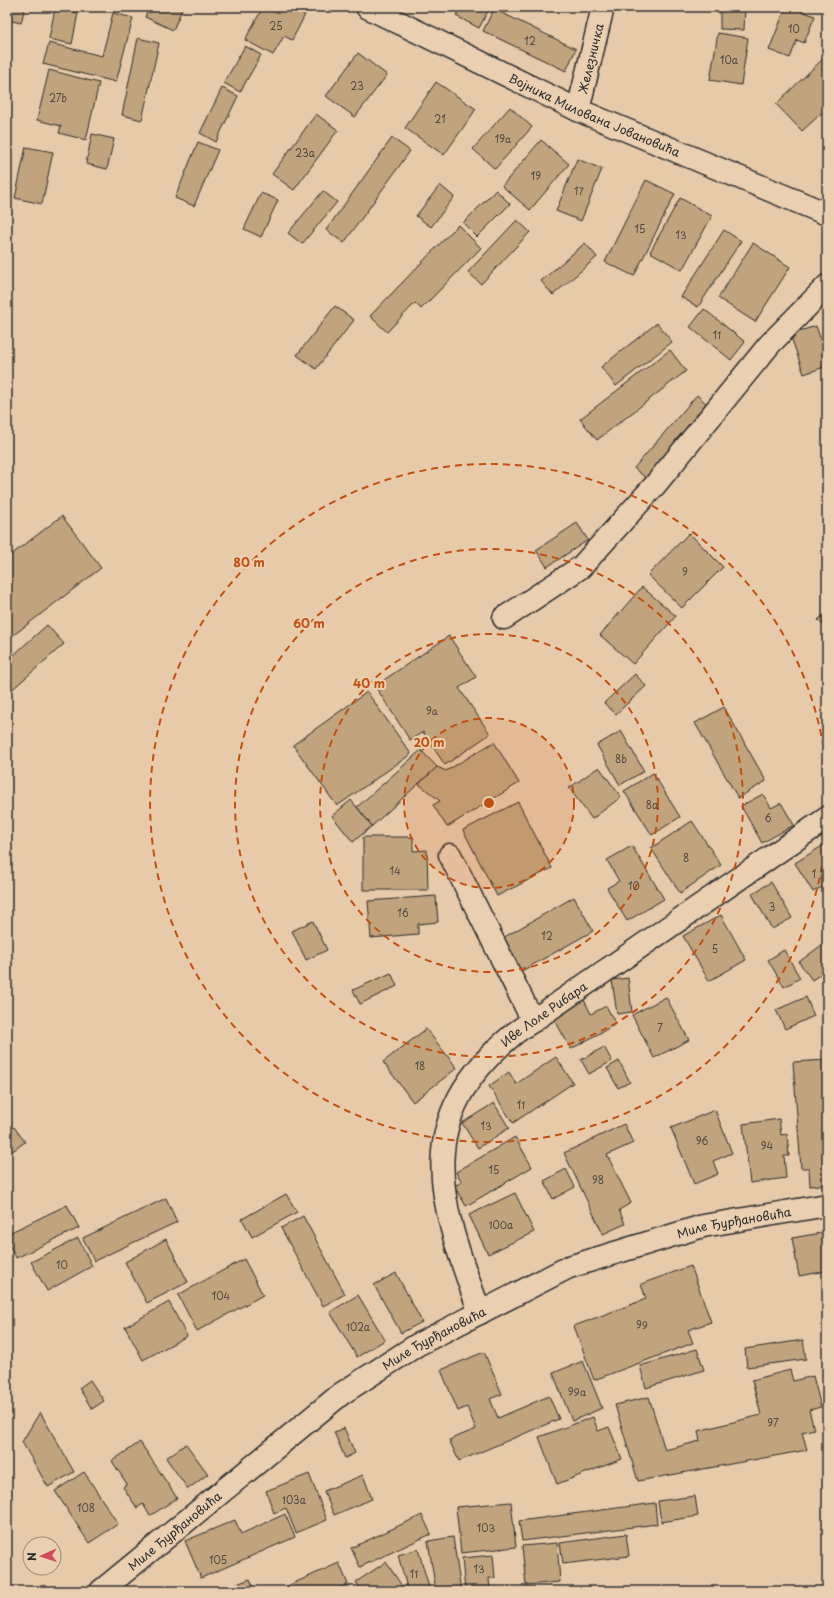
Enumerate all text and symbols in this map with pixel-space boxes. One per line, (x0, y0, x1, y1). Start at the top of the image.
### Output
house number: 25 (269, 18, 283, 33)
street label: Железничка (573, 21, 608, 96)
house number: 10 (788, 21, 800, 36)
house number: 12 (524, 33, 536, 48)
house number: 10a (720, 52, 739, 67)
street label: Војника Милована Јовановића (506, 69, 684, 161)
house number: 23 (350, 78, 364, 93)
house number: 27b (49, 90, 67, 105)
house number: 21 (434, 111, 446, 126)
house number: 19a (495, 131, 512, 146)
house number: 23a (295, 145, 316, 160)
house number: 19 (531, 168, 541, 183)
house number: 17 (574, 183, 585, 198)
house number: 15 (635, 221, 645, 236)
house number: 13 (675, 227, 687, 242)
house number: 11 (713, 327, 721, 342)
text: 80 m (233, 553, 265, 571)
house number: 9 (682, 564, 688, 579)
text: 60 m (293, 614, 325, 632)
text: 40 m (353, 674, 385, 692)
house number: 9a (426, 703, 439, 718)
text: 20 m (413, 733, 445, 751)
house number: 8b (615, 751, 627, 766)
centre of rings (482, 796, 496, 810)
house number: 8a (646, 797, 659, 812)
house number: 6 (764, 810, 772, 825)
house number: 8 (683, 850, 689, 865)
house number: 14 (389, 863, 401, 878)
house number: 1 (812, 866, 816, 881)
house number: 10 (628, 878, 640, 893)
house number: 3 (769, 899, 775, 914)
house number: 16 (397, 905, 409, 920)
house number: 12 (541, 928, 553, 943)
house number: 5 (712, 941, 718, 956)
street label: Иве Лоле Рибара (496, 977, 591, 1051)
house number: 7 (657, 1020, 663, 1035)
house number: 18 (415, 1058, 425, 1073)
house number: 11 (517, 1097, 525, 1112)
house number: 13 (480, 1118, 492, 1133)
house number: 96 (696, 1133, 708, 1148)
house number: 94 (761, 1138, 774, 1153)
house number: 15 (489, 1162, 499, 1177)
house number: 98 (592, 1172, 604, 1187)
street label: Миле Ђурђановића (675, 1202, 793, 1243)
house number: 100a (489, 1217, 514, 1232)
house number: 10 (56, 1257, 68, 1272)
house number: 104 (212, 1288, 231, 1303)
street label: Миле Ђурђановића (378, 1302, 489, 1374)
house number: 99 (636, 1317, 648, 1332)
house number: 102a (346, 1319, 371, 1334)
house number: 99a (568, 1384, 587, 1399)
house number: 97 (767, 1415, 779, 1430)
street label: Миле Ђурђановића (124, 1487, 225, 1575)
house number: 103a (282, 1492, 307, 1507)
house number: 108 (77, 1500, 95, 1515)
house number: 103 (477, 1520, 495, 1535)
north arrow (22, 1536, 62, 1576)
text: N (23, 1551, 40, 1561)
house number: 105 (209, 1552, 227, 1567)
house number: 13 (473, 1561, 485, 1576)
house number: 11 (410, 1566, 418, 1581)

